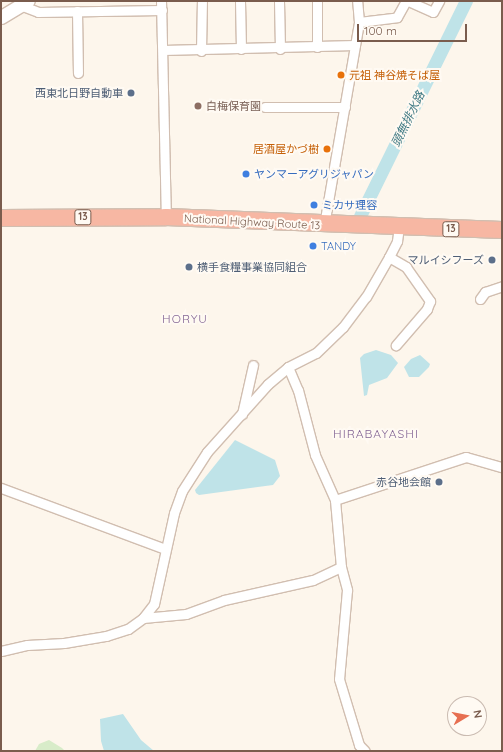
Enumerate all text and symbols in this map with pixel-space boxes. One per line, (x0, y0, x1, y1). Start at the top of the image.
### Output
scale bar (359, 16, 469, 42)
text: 100 m (364, 23, 397, 38)
place label: 元祖 神谷焼そば屋 (349, 68, 440, 82)
marker: 元祖 神谷焼そば屋 (336, 70, 346, 80)
place label: 西東北日野自動車 (35, 86, 123, 100)
marker: 西東北日野自動車 (126, 88, 136, 98)
water label: 頭無排水路 (388, 89, 428, 149)
place label: 白梅保育園 (206, 99, 261, 113)
marker: 白梅保育園 (193, 101, 203, 111)
place label: 居酒屋かづ樹 (253, 142, 319, 156)
marker: 居酒屋かづ樹 (322, 144, 332, 154)
place label: ヤンマーアグリジャパン (254, 167, 375, 181)
marker: ヤンマーアグリジャパン (241, 169, 251, 179)
place label: ミカサ理容 (322, 198, 377, 212)
marker: ミカサ理容 (309, 200, 319, 210)
road number: 13 (74, 209, 92, 225)
street label: National Highway Route 13 (183, 212, 321, 232)
road number: 13 (442, 221, 460, 237)
place label: TANDY (321, 239, 356, 253)
marker: TANDY (308, 241, 318, 251)
place label: マルイシフーズ (407, 253, 484, 267)
marker: マルイシフーズ (487, 255, 497, 265)
place label: 横手食糧事業協同組合 (197, 260, 307, 274)
marker: 横手食糧事業協同組合 (184, 262, 194, 272)
district label: HORYU (162, 312, 208, 326)
district label: HIRABAYASHI (333, 427, 419, 441)
place label: 赤谷地会館 (376, 475, 431, 489)
marker: 赤谷地会館 (434, 477, 444, 487)
north arrow (447, 696, 487, 736)
text: N (470, 709, 485, 719)

